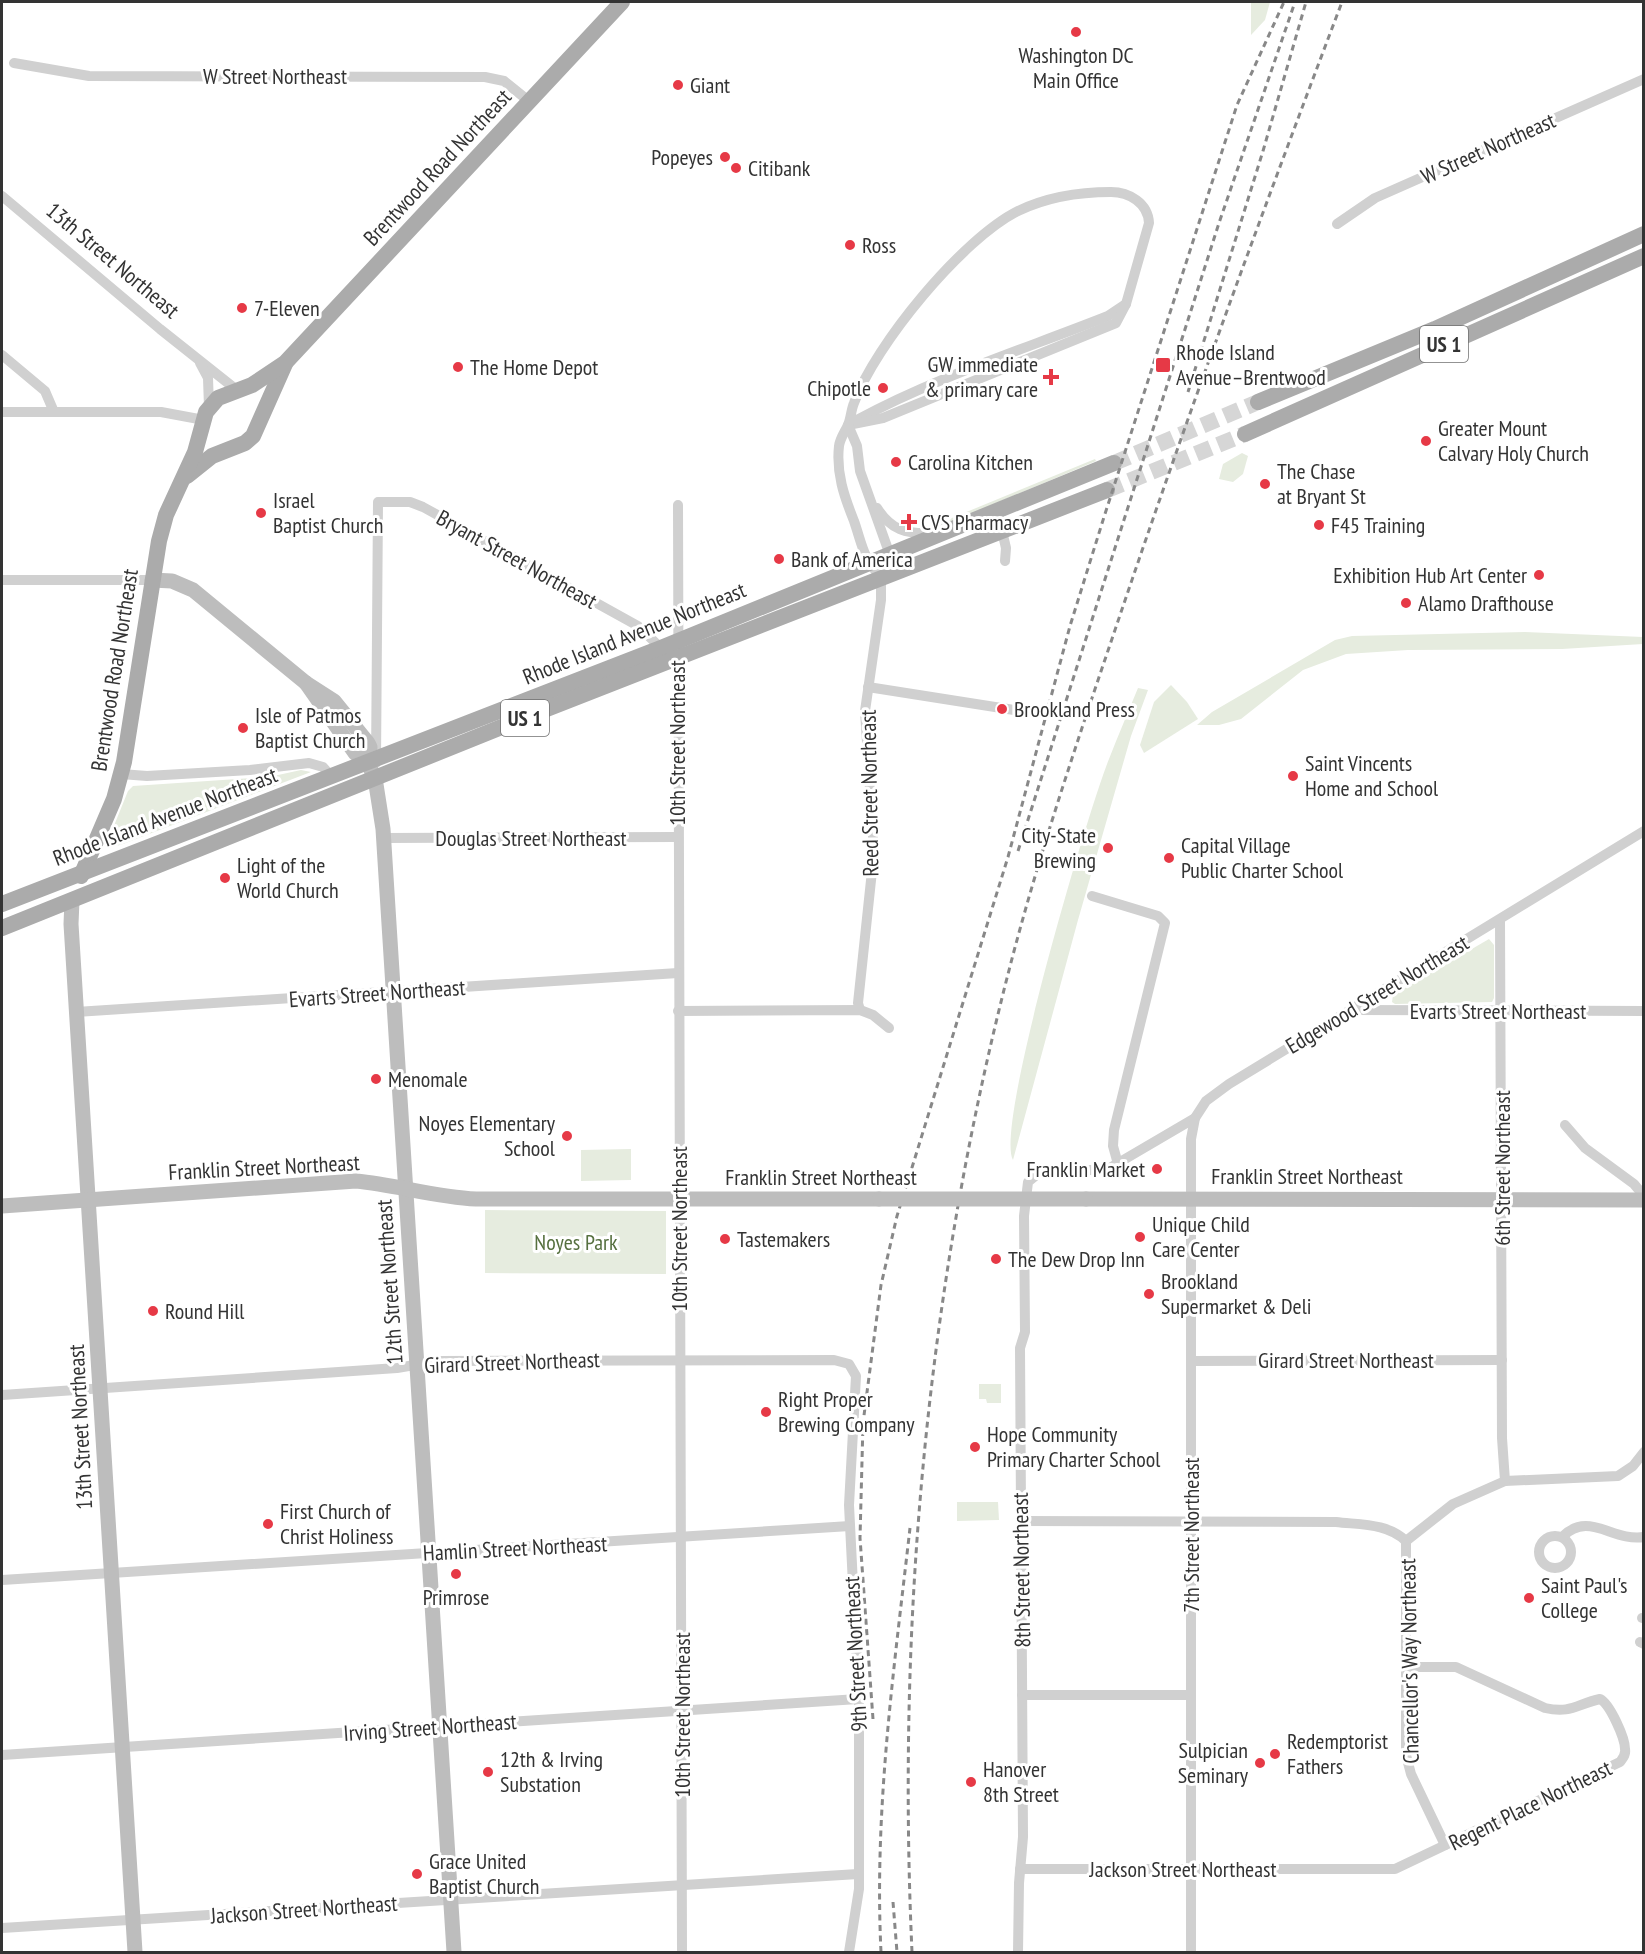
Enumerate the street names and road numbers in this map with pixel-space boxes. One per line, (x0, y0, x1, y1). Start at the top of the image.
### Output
street label: W Street Northeast (203, 62, 347, 90)
street label: Brentwood Road Northeast (357, 83, 517, 251)
street label: W Street Northeast (1416, 106, 1560, 190)
street label: 13th Street Northeast (41, 196, 185, 324)
road number: US 1 (1420, 326, 1468, 362)
street label: Bryant Street Northeast (432, 503, 602, 615)
street label: Brentwood Road Northeast (84, 567, 144, 773)
street label: Rhode Island Avenue Northeast (518, 575, 750, 691)
street label: 10th Street Northeast (663, 660, 691, 826)
road number: US 1 (501, 700, 549, 736)
street label: Reed Street Northeast (854, 709, 884, 877)
street label: Rhode Island Avenue Northeast (49, 760, 281, 872)
street label: Douglas Street Northeast (435, 824, 627, 852)
street label: Edgewood Street Northeast (1280, 928, 1474, 1060)
street label: Evarts Street Northeast (288, 973, 466, 1013)
street label: Evarts Street Northeast (1410, 997, 1586, 1025)
street label: 6th Street Northeast (1488, 1090, 1516, 1246)
street label: 10th Street Northeast (665, 1146, 693, 1312)
street label: Franklin Street Northeast (168, 1148, 360, 1186)
street label: Franklin Street Northeast (1211, 1162, 1403, 1190)
street label: Franklin Street Northeast (725, 1163, 917, 1191)
street label: 12th Street Northeast (369, 1199, 409, 1365)
street label: 13th Street Northeast (62, 1344, 98, 1510)
street label: Girard Street Northeast (424, 1345, 600, 1379)
street label: Girard Street Northeast (1258, 1346, 1434, 1374)
street label: 7th Street Northeast (1177, 1457, 1205, 1613)
street label: 8th Street Northeast (1006, 1492, 1036, 1648)
street label: Hamlin Street Northeast (422, 1529, 608, 1567)
street label: Chancellor's Way Northeast (1393, 1558, 1425, 1764)
street label: 9th Street Northeast (837, 1576, 873, 1732)
street label: 10th Street Northeast (668, 1632, 696, 1798)
street label: Irving Street Northeast (342, 1707, 518, 1747)
street label: Regent Place Northeast (1444, 1753, 1616, 1857)
street label: Jackson Street Northeast (1089, 1855, 1276, 1883)
street label: Jackson Street Northeast (209, 1889, 398, 1930)

